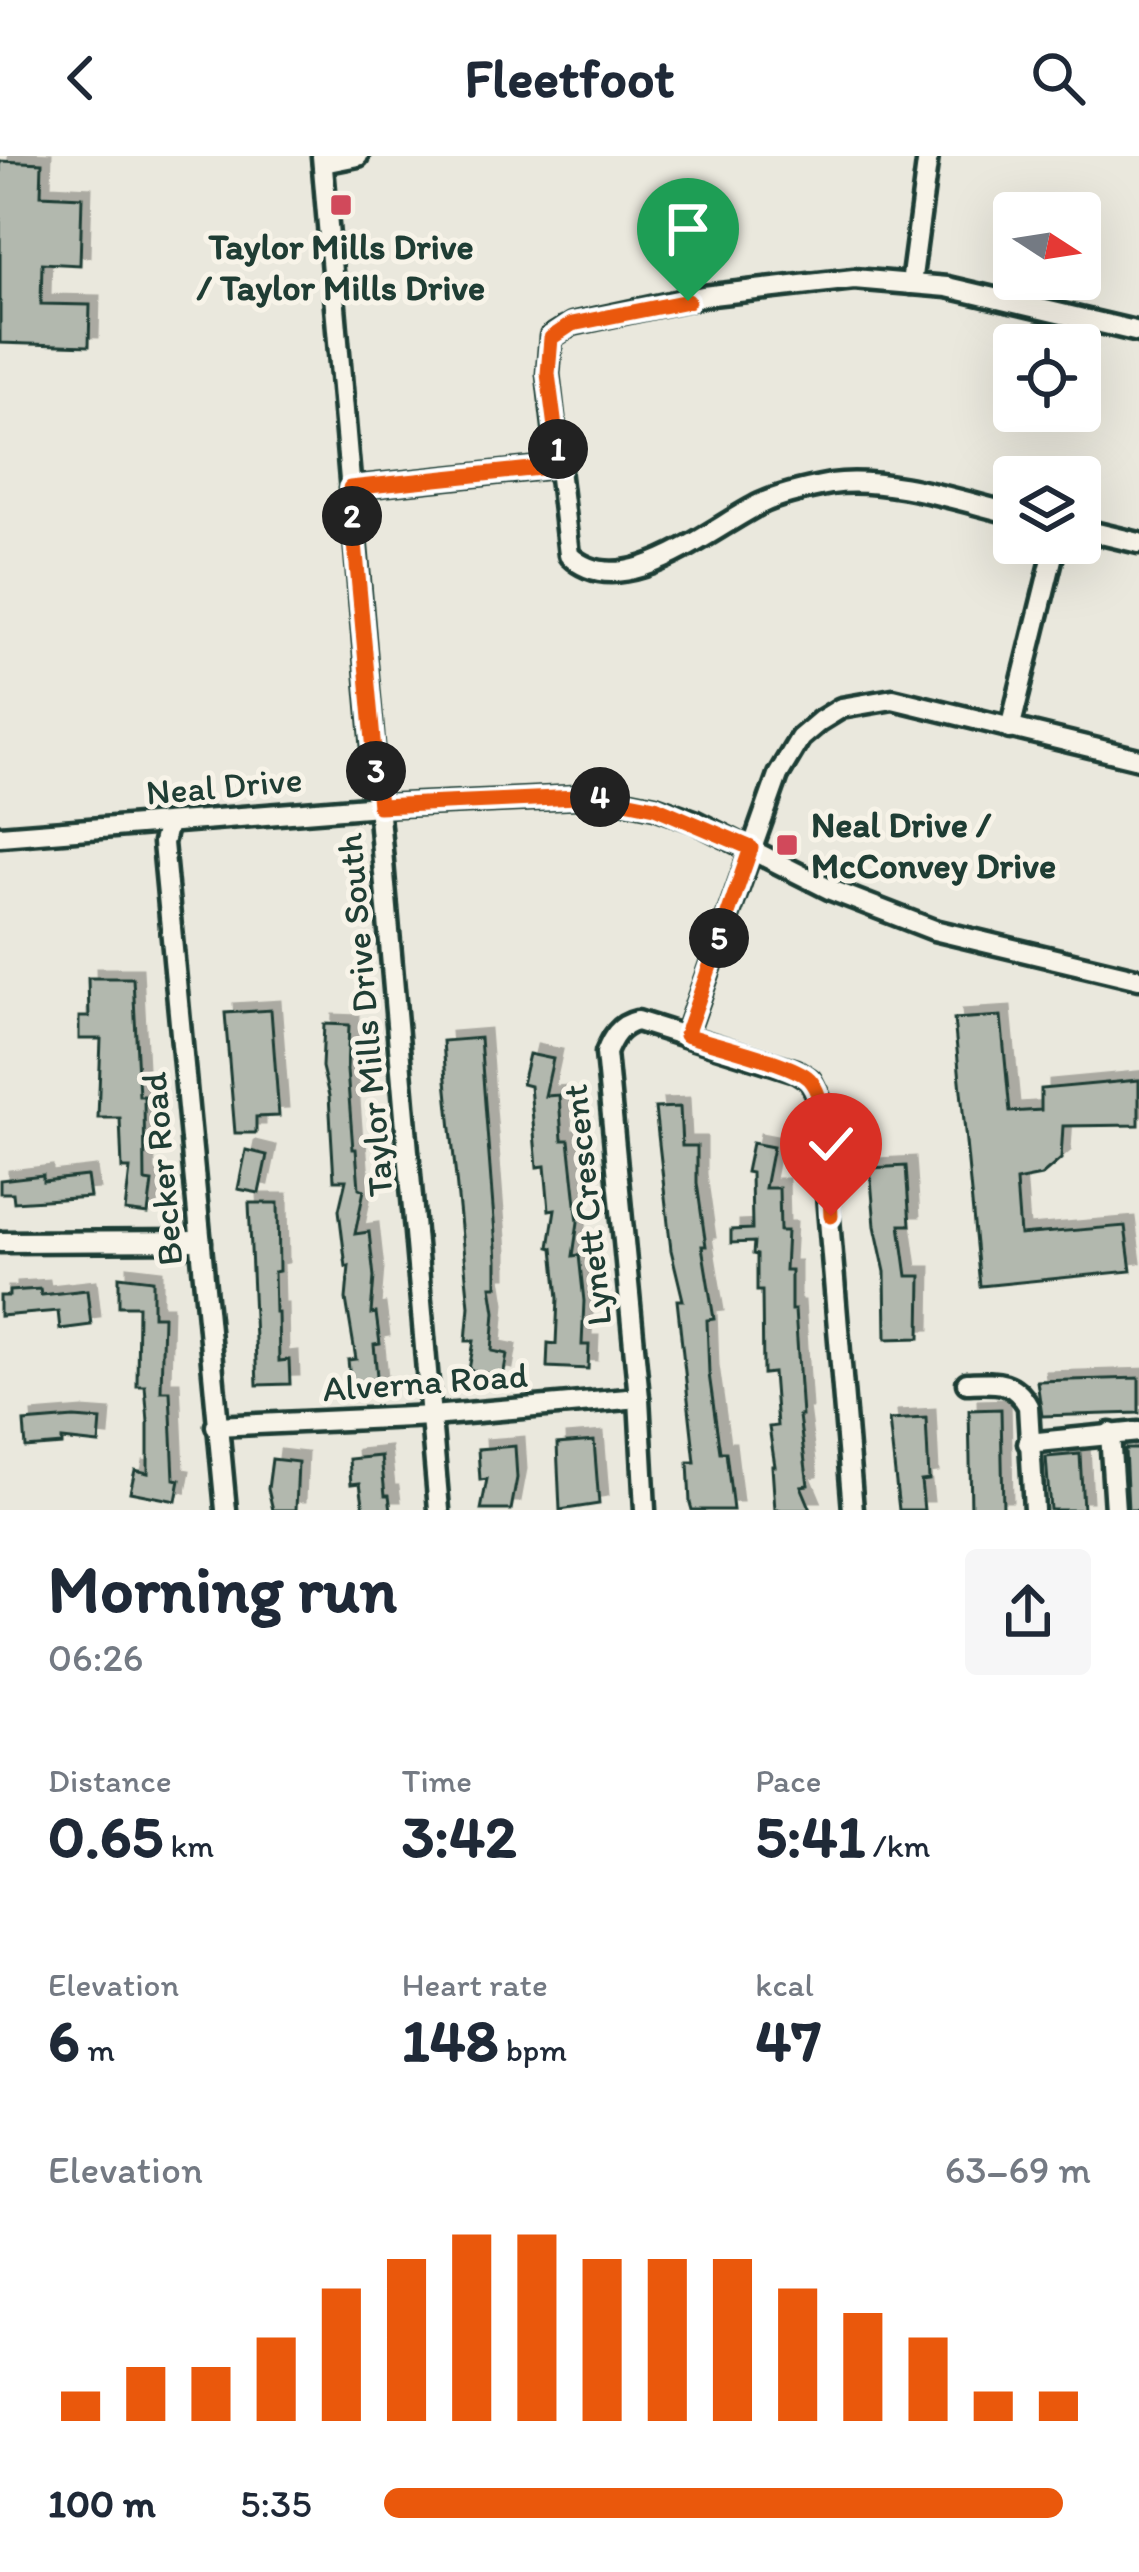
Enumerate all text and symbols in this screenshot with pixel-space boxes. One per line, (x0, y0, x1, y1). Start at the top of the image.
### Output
icon: back (48, 45, 114, 111)
icon: search (1025, 45, 1091, 111)
text: Fleetfoot (464, 46, 675, 111)
pin (637, 178, 739, 301)
marker: Taylor Mills Drive / Taylor Mills Drive (328, 192, 354, 218)
north arrow (993, 192, 1101, 300)
map controls (993, 192, 1101, 564)
icon: arrive (655, 196, 721, 262)
place label: Taylor Mills Drive / Taylor Mills Drive (196, 225, 485, 309)
button: locate (993, 324, 1101, 432)
pin: 1 (528, 419, 588, 479)
text: 1 (550, 429, 566, 468)
button: layers (993, 456, 1101, 564)
pin: 2 (322, 486, 382, 546)
text: 2 (343, 496, 361, 535)
pin: 3 (346, 741, 406, 801)
text: 3 (367, 751, 385, 790)
street label: Neal Drive (144, 757, 304, 814)
pin: 4 (570, 767, 630, 827)
text: 4 (590, 777, 610, 816)
place label: Neal Drive / McConvey Drive (811, 803, 1056, 887)
street label: Taylor Mills Drive South (327, 831, 402, 1198)
marker: Neal Drive / McConvey Drive (774, 832, 800, 858)
pin: 5 (689, 908, 749, 968)
text: 5 (710, 918, 728, 957)
street label: Becker Road (132, 1070, 191, 1267)
street label: Lynett Crescent (552, 1082, 621, 1328)
pin (780, 1093, 882, 1216)
icon: check (798, 1111, 864, 1177)
street label: Alverna Road (321, 1353, 529, 1410)
text: Morning run (48, 1549, 397, 1629)
button: share (965, 1549, 1091, 1675)
text: 06:26 (48, 1634, 143, 1681)
text: Distance (48, 1761, 172, 1800)
text: Time (402, 1761, 472, 1800)
text: Pace (755, 1761, 821, 1800)
text: 0.65 (48, 1800, 163, 1872)
text: 3:42 (402, 1800, 517, 1872)
text: 5:41 (755, 1800, 865, 1872)
text: km (163, 1826, 214, 1865)
text: /km (865, 1826, 930, 1865)
text: Elevation (48, 1965, 179, 2004)
text: Heart rate (402, 1965, 548, 2004)
text: kcal (755, 1965, 814, 2004)
text: 6 (48, 2004, 80, 2076)
text: 148 (402, 2004, 498, 2076)
text: 47 (755, 2004, 821, 2076)
text: m (80, 2030, 115, 2069)
text: bpm (498, 2030, 567, 2069)
text: Elevation (48, 2146, 203, 2193)
text: 63–69 m (945, 2146, 1091, 2193)
text: 100 m (48, 2480, 156, 2527)
text: 5:35 (240, 2480, 312, 2527)

